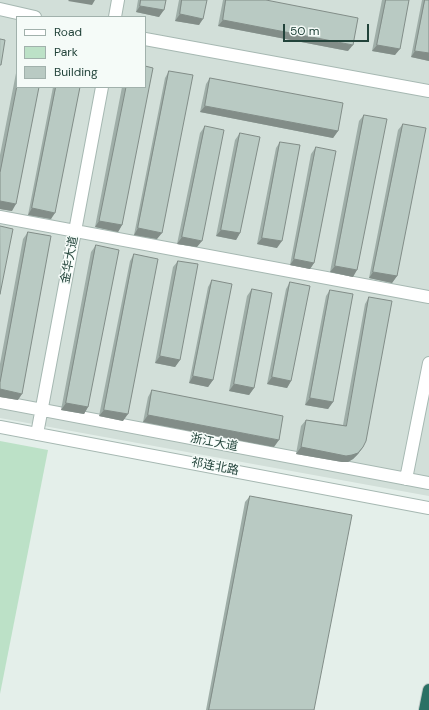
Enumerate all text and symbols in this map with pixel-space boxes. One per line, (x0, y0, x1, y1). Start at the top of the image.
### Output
legend (16, 16, 146, 88)
scale bar (285, 16, 371, 42)
text: 50 m (290, 23, 319, 39)
text: Road (54, 24, 82, 40)
text: Park (54, 44, 78, 60)
text: Building (54, 64, 98, 80)
street label: 金华大道 (58, 235, 82, 285)
street label: 浙江大道 (189, 431, 239, 455)
street label: 祁连北路 (190, 455, 240, 479)

